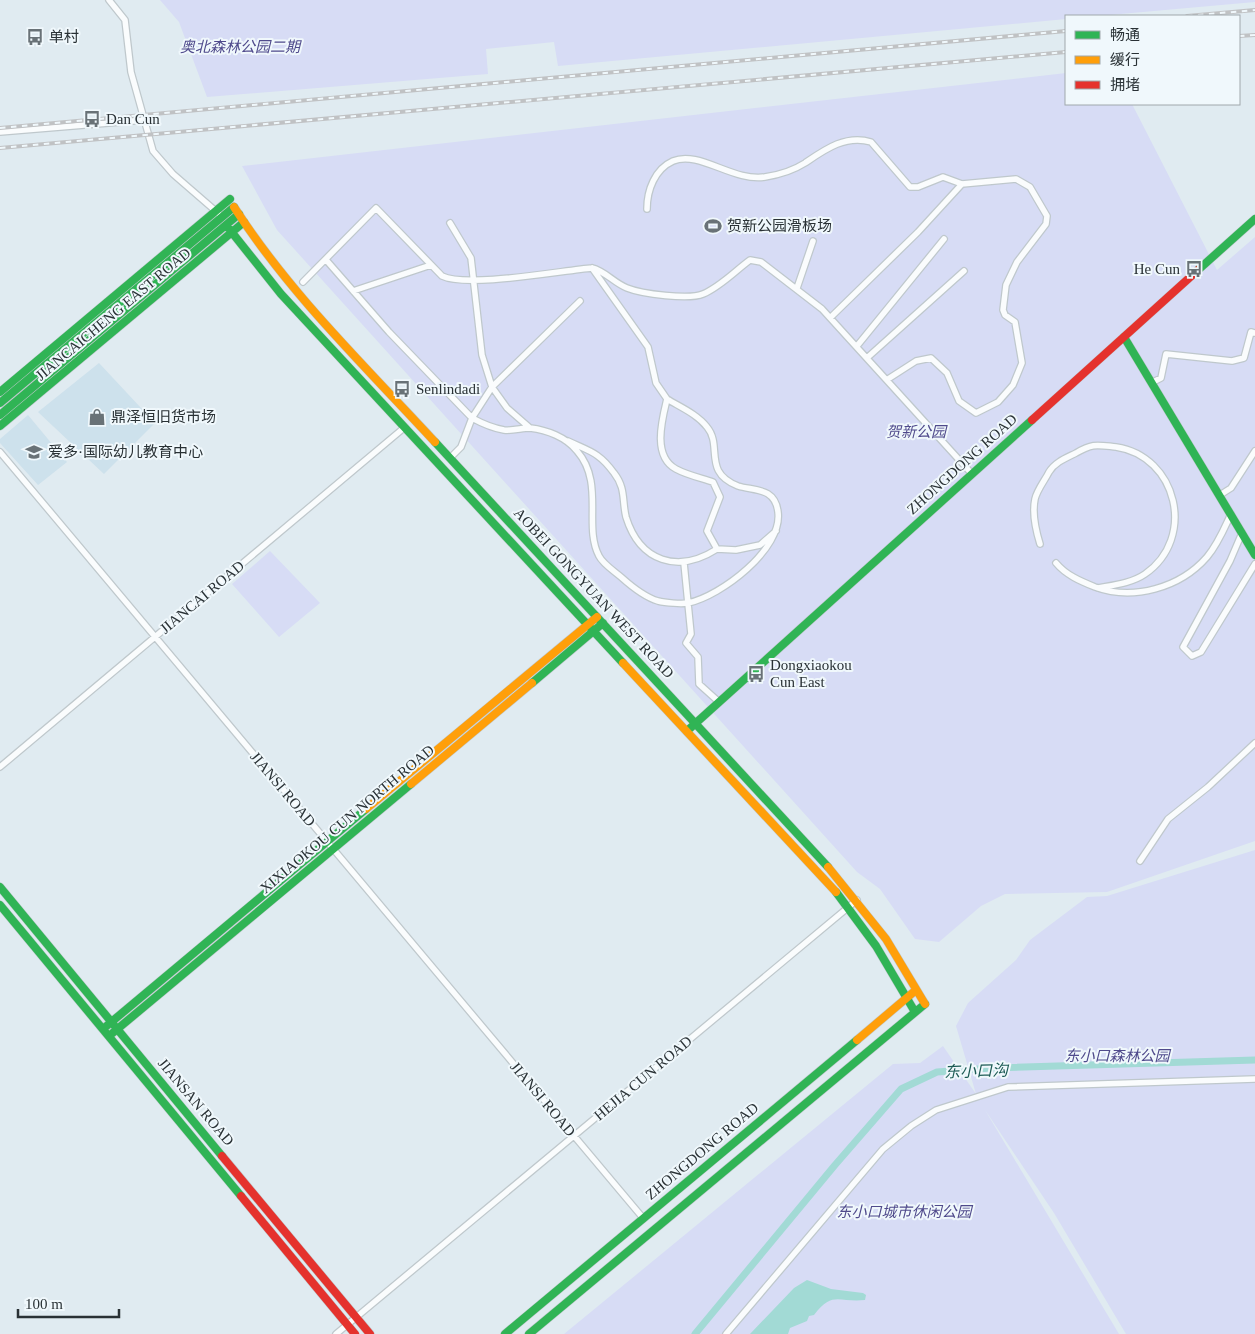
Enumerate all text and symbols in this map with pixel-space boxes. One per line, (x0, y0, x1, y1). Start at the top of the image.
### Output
legend (1065, 15, 1240, 105)
bus stop icon: 单村 (25, 27, 45, 47)
text: 畅通 (1110, 27, 1140, 43)
place label: 单村 (49, 28, 79, 45)
park label: 奥北森林公园二期 (180, 39, 302, 55)
text: 缓行 (1110, 52, 1140, 68)
text: 拥堵 (1110, 77, 1140, 93)
bus stop icon: Dan Cun (82, 109, 102, 129)
place label: Dan Cun (106, 111, 160, 127)
sports icon: 贺新公园滑板场 (703, 216, 723, 236)
place label: 贺新公园滑板场 (727, 218, 832, 234)
street label: JIANCAICHENG EAST ROAD (32, 244, 194, 384)
bus stop icon: He Cun (1184, 259, 1204, 279)
place label: He Cun (1134, 261, 1180, 277)
bus stop icon: Senlindadi (392, 379, 412, 399)
place label: Senlindadi (416, 381, 480, 397)
shop icon: 鼎泽恒旧货市场 (87, 407, 107, 427)
place label: 鼎泽恒旧货市场 (111, 408, 216, 425)
street label: ZHONGDONG ROAD (904, 410, 1020, 517)
park label: 贺新公园 (886, 424, 948, 440)
school or university icon: 爱多·国际幼儿教育中心 (24, 442, 44, 462)
place label: 爱多·国际幼儿教育中心 (48, 444, 203, 460)
street label: AOBEI GONGYUAN WEST ROAD (511, 505, 677, 681)
street label: JIANCAI ROAD (157, 557, 247, 637)
place label: Dongxiaokou Cun East (770, 657, 852, 690)
bus stop icon: Dongxiaokou Cun East (746, 664, 766, 684)
street label: XIXIAOKOU CUN NORTH ROAD (257, 741, 437, 896)
street label: JIANSI ROAD (247, 749, 319, 830)
street label: HEJIA CUN ROAD (591, 1032, 695, 1124)
park label: 东小口森林公园 (1064, 1048, 1171, 1064)
street label: JIANSAN ROAD (155, 1055, 237, 1149)
street label: JIANSI ROAD (507, 1059, 579, 1140)
water label: 东小口沟 (944, 1061, 1010, 1081)
street label: ZHONGDONG ROAD (642, 1099, 762, 1203)
park label: 东小口城市休闲公园 (836, 1204, 973, 1220)
scale bar (18, 1286, 119, 1318)
text: 100 m (25, 1296, 63, 1312)

